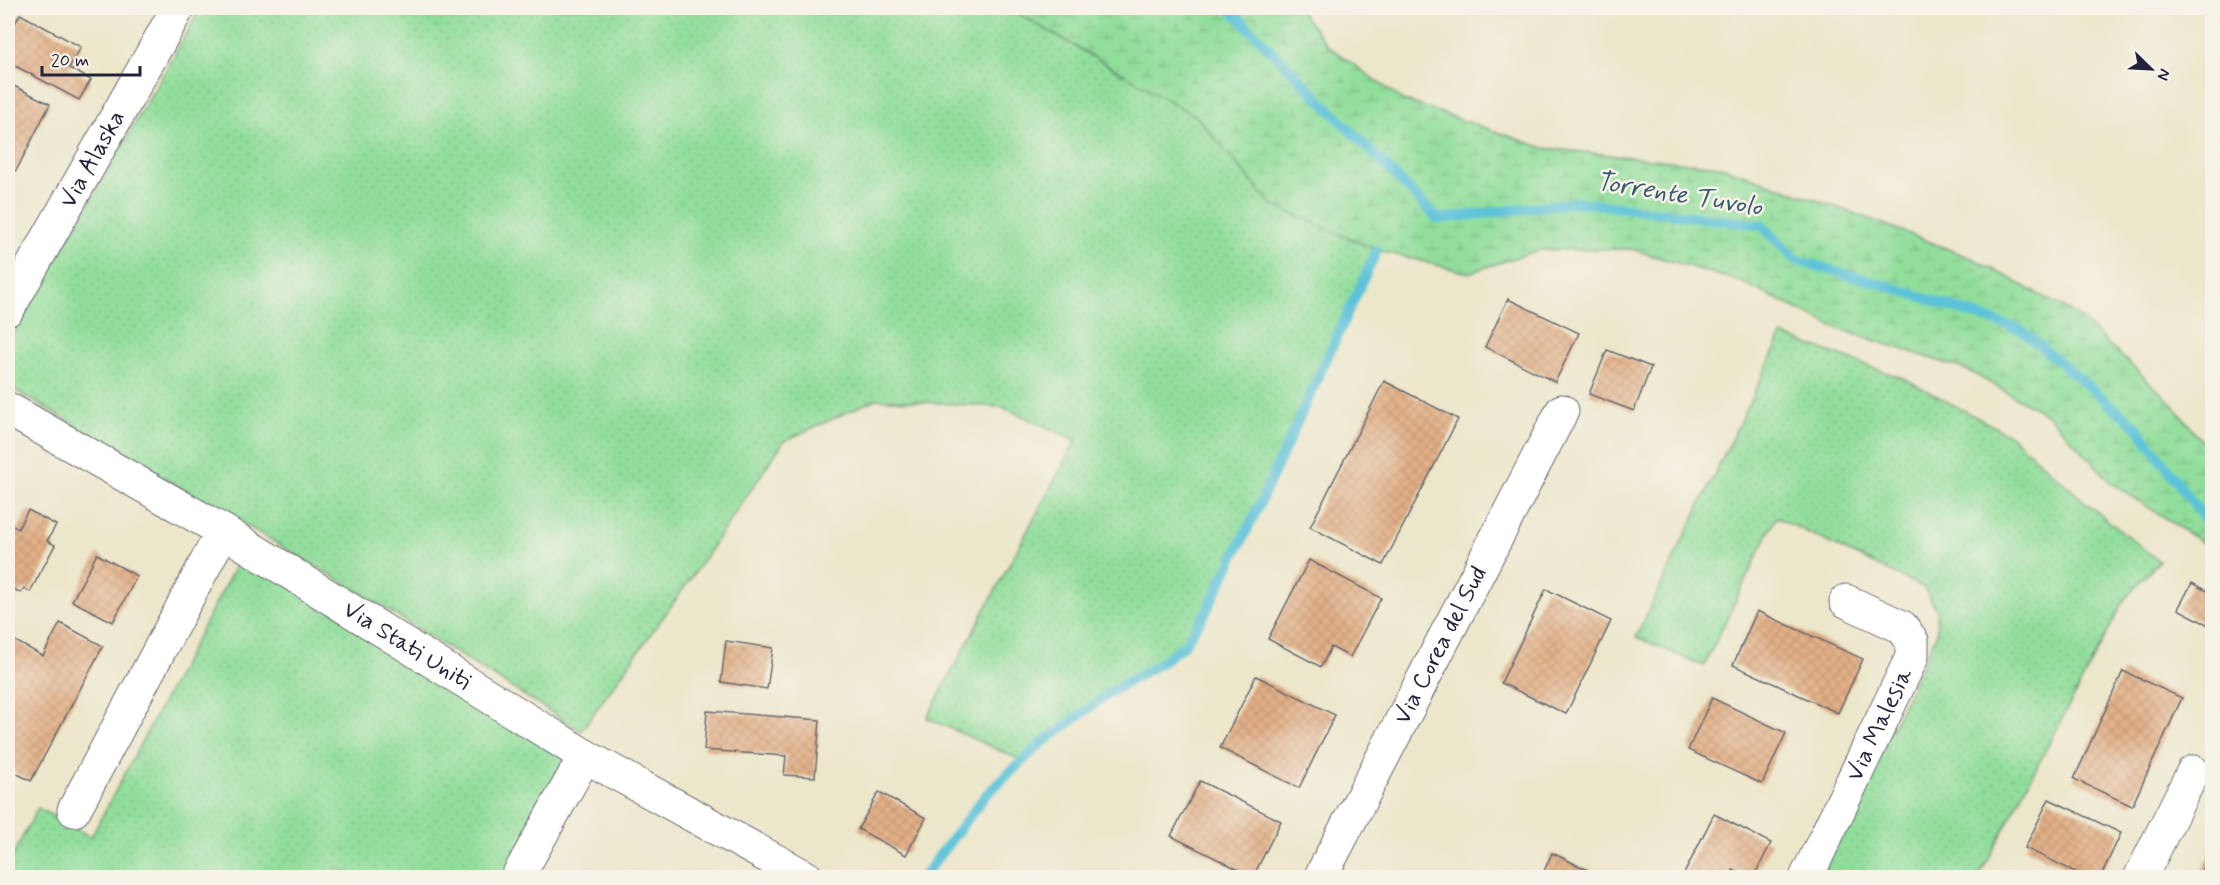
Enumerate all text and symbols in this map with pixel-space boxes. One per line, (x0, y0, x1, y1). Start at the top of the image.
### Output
scale bar (42, 39, 140, 77)
north arrow (2121, 39, 2181, 99)
text: 20 m (51, 49, 89, 73)
text: N (2152, 65, 2175, 84)
street label: Via Alaska (53, 105, 133, 214)
water label: Torrente Tuvolo (1594, 165, 1765, 225)
street label: Via Corea del Sud (1387, 561, 1494, 730)
street label: Via Stati Uniti (337, 594, 477, 697)
street label: Via Malesia (1839, 663, 1920, 786)

